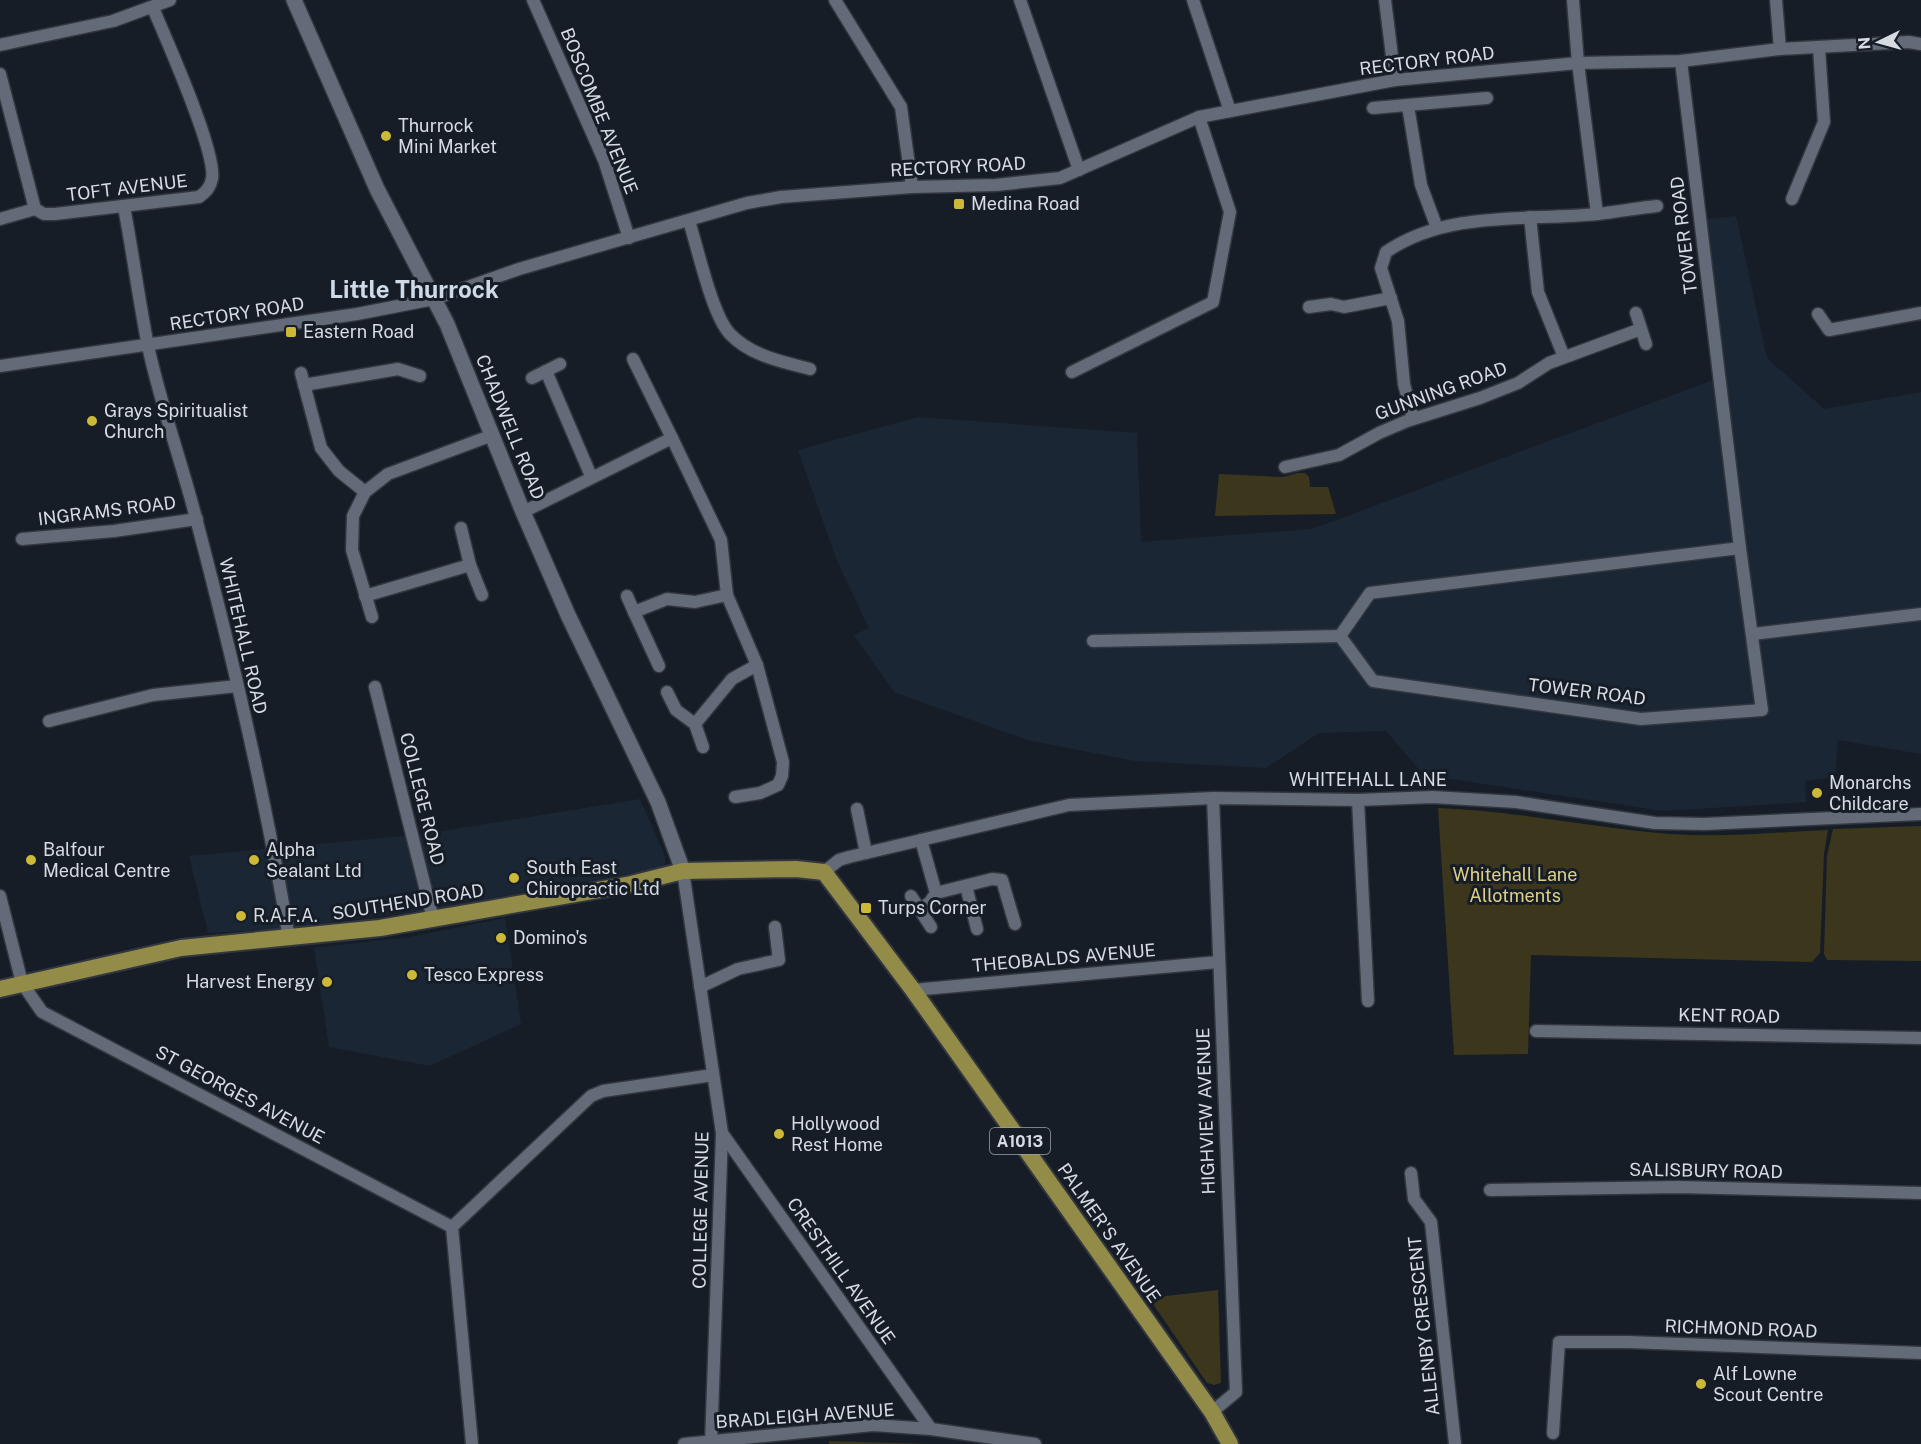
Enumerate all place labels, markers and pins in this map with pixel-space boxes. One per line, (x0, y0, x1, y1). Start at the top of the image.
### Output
place label: Thurrock Mini Market (398, 115, 497, 157)
marker: Thurrock Mini Market (379, 129, 393, 143)
place label: Medina Road (971, 193, 1080, 214)
marker: Medina Road (952, 197, 966, 211)
place label: Eastern Road (303, 321, 414, 342)
marker: Eastern Road (284, 325, 298, 339)
place label: Grays Spiritualist Church (104, 400, 248, 442)
marker: Grays Spiritualist Church (85, 414, 99, 428)
place label: Monarchs Childcare (1829, 772, 1911, 814)
marker: Monarchs Childcare (1810, 786, 1824, 800)
place label: Balfour Medical Centre (43, 839, 170, 881)
place label: Alpha Sealant Ltd (266, 839, 362, 881)
marker: Balfour Medical Centre (24, 853, 38, 867)
marker: Alpha Sealant Ltd (247, 853, 261, 867)
place label: South East Chiropractic Ltd (526, 857, 660, 899)
marker: South East Chiropractic Ltd (507, 871, 521, 885)
place label: Turps Corner (878, 897, 987, 918)
marker: Turps Corner (859, 901, 873, 915)
place label: R.A.F.A. (253, 905, 318, 926)
marker: R.A.F.A. (234, 909, 248, 923)
place label: Domino's (513, 927, 587, 948)
marker: Domino's (494, 931, 508, 945)
place label: Tesco Express (424, 964, 544, 985)
marker: Tesco Express (405, 968, 419, 982)
place label: Harvest Energy (186, 971, 315, 992)
marker: Harvest Energy (320, 975, 334, 989)
place label: Hollywood Rest Home (791, 1113, 883, 1155)
marker: Hollywood Rest Home (772, 1127, 786, 1141)
place label: Alf Lowne Scout Centre (1713, 1363, 1823, 1405)
marker: Alf Lowne Scout Centre (1694, 1377, 1708, 1391)

